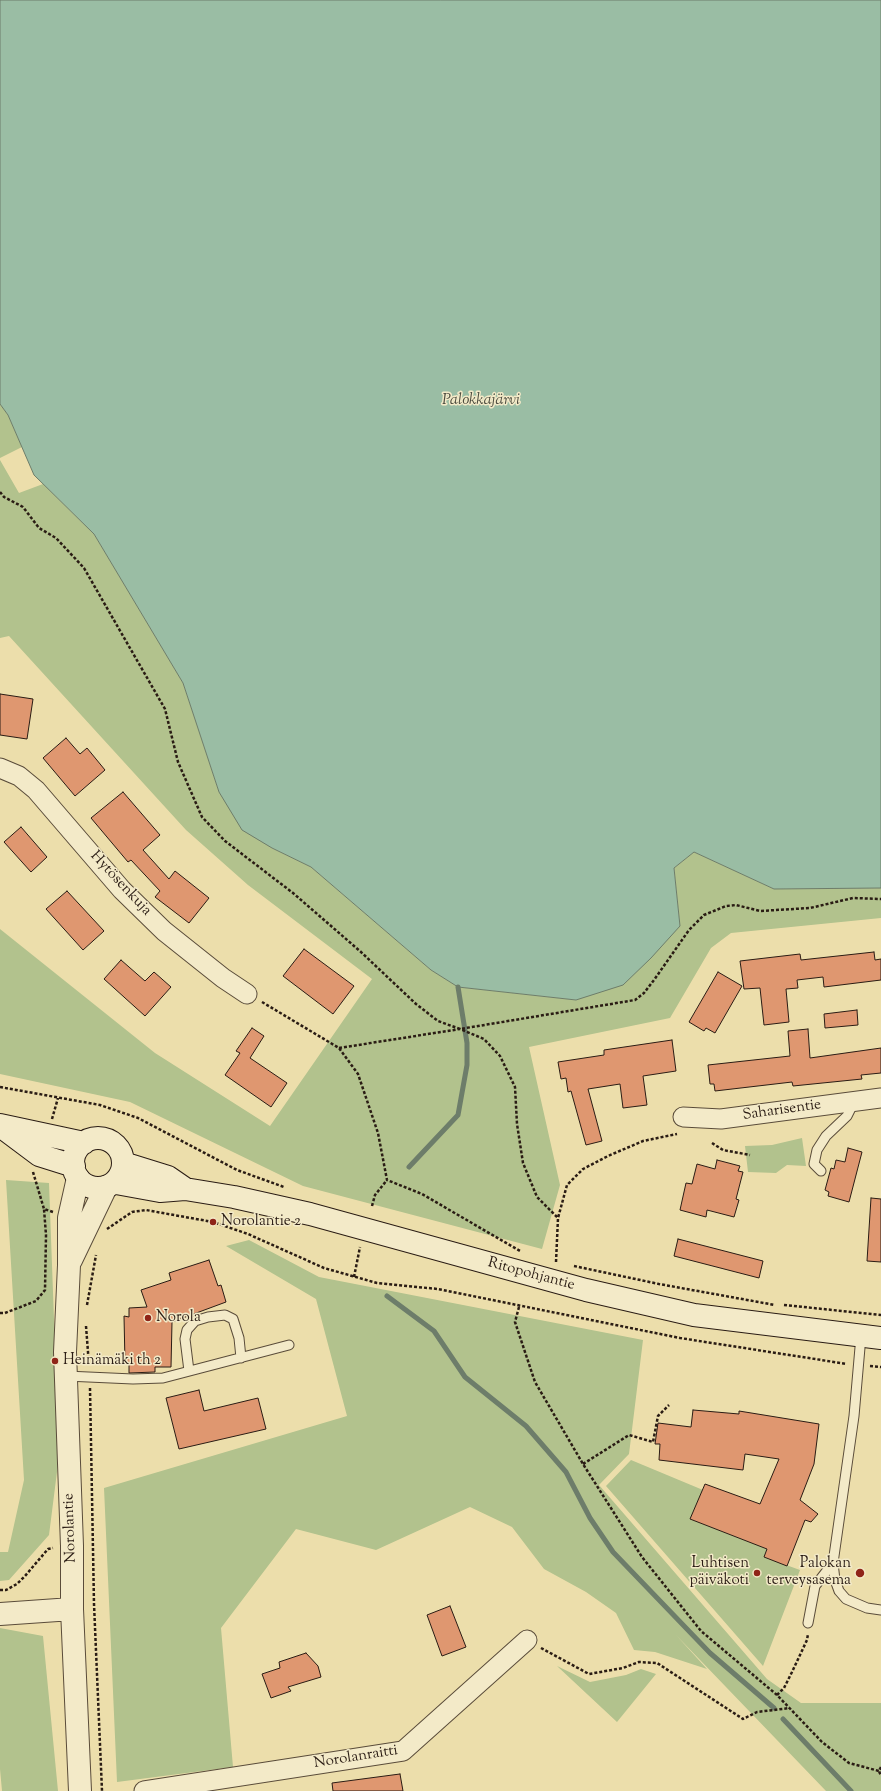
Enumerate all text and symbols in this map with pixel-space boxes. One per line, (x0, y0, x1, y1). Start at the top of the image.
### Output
water label: Palokkajärvi (442, 391, 520, 411)
street label: Hytösenkuja (85, 848, 155, 920)
street label: Saharisentie (742, 1097, 822, 1125)
place label: Norolantie 2 (221, 1213, 301, 1231)
marker: Norolantie 2 (208, 1217, 218, 1227)
street label: Ritopohjantie (485, 1255, 577, 1295)
place label: Norola (156, 1309, 201, 1327)
marker: Norola (143, 1313, 153, 1323)
place label: Heinämäki th 2 (63, 1352, 161, 1370)
marker: Heinämäki th 2 (50, 1356, 60, 1366)
street label: Norolantie (61, 1493, 81, 1563)
place label: Luhtisen päiväkoti (689, 1555, 749, 1590)
place label: Palokan terveysasema (767, 1555, 851, 1590)
marker: Palokan terveysasema (854, 1567, 866, 1579)
marker: Luhtisen päiväkoti (752, 1568, 762, 1578)
street label: Norolanraitti (313, 1742, 399, 1774)

